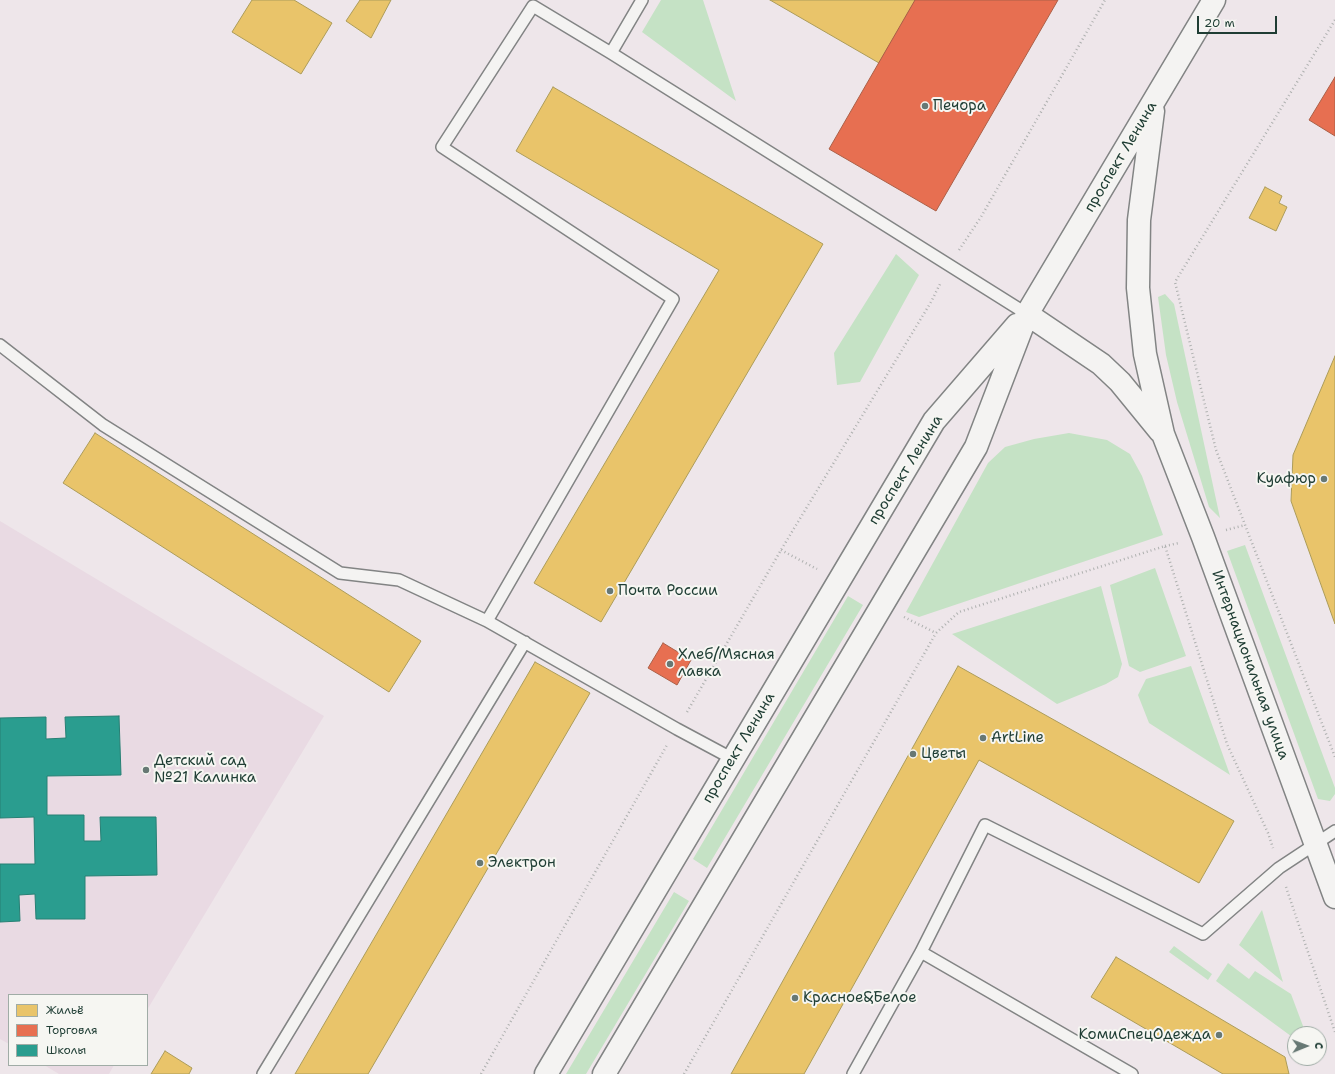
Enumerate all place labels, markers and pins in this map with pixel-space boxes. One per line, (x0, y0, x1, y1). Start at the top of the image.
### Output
place label: Печора (933, 97, 986, 115)
marker: Печора (920, 101, 930, 111)
place label: Куафюр (1257, 470, 1316, 488)
marker: Куафюр (1319, 474, 1329, 484)
place label: Почта России (618, 582, 718, 600)
marker: Почта России (605, 586, 615, 596)
place label: Хлеб/Мясная лавка (678, 646, 775, 681)
marker: Хлеб/Мясная лавка (665, 659, 675, 669)
place label: ArtLine (991, 729, 1044, 747)
marker: ArtLine (978, 733, 988, 743)
place label: Цветы (921, 745, 966, 763)
marker: Цветы (908, 749, 918, 759)
place label: Детский сад №21 Калинка (154, 752, 256, 787)
marker: Детский сад №21 Калинка (141, 765, 151, 775)
place label: Электрон (488, 854, 556, 872)
marker: Электрон (475, 858, 485, 868)
place label: Красное&Белое (803, 989, 917, 1007)
marker: Красное&Белое (790, 993, 800, 1003)
place label: КомиСпецОдежда (1079, 1026, 1211, 1044)
marker: КомиСпецОдежда (1214, 1030, 1224, 1040)

